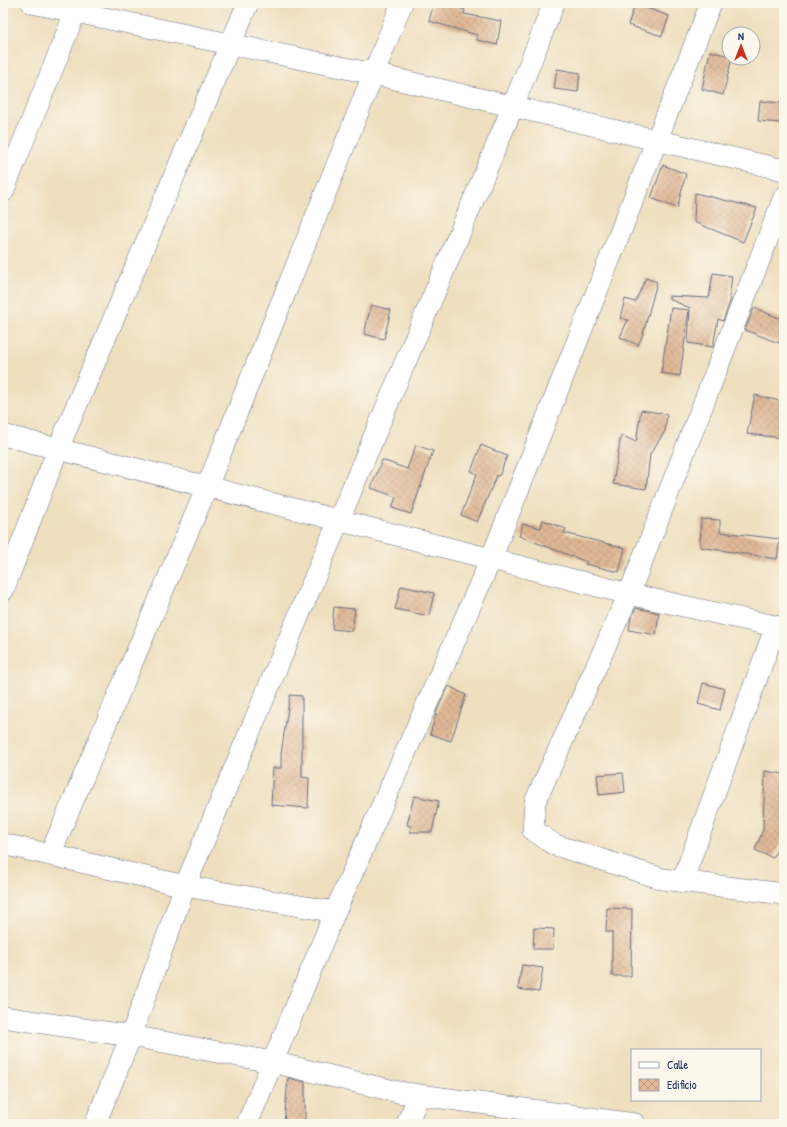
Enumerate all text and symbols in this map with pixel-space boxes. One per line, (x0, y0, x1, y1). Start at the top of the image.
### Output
north arrow (721, 26, 761, 66)
text: N (738, 29, 744, 43)
legend (631, 1049, 761, 1101)
text: Calle (667, 1056, 688, 1073)
text: Edificio (667, 1076, 697, 1093)

